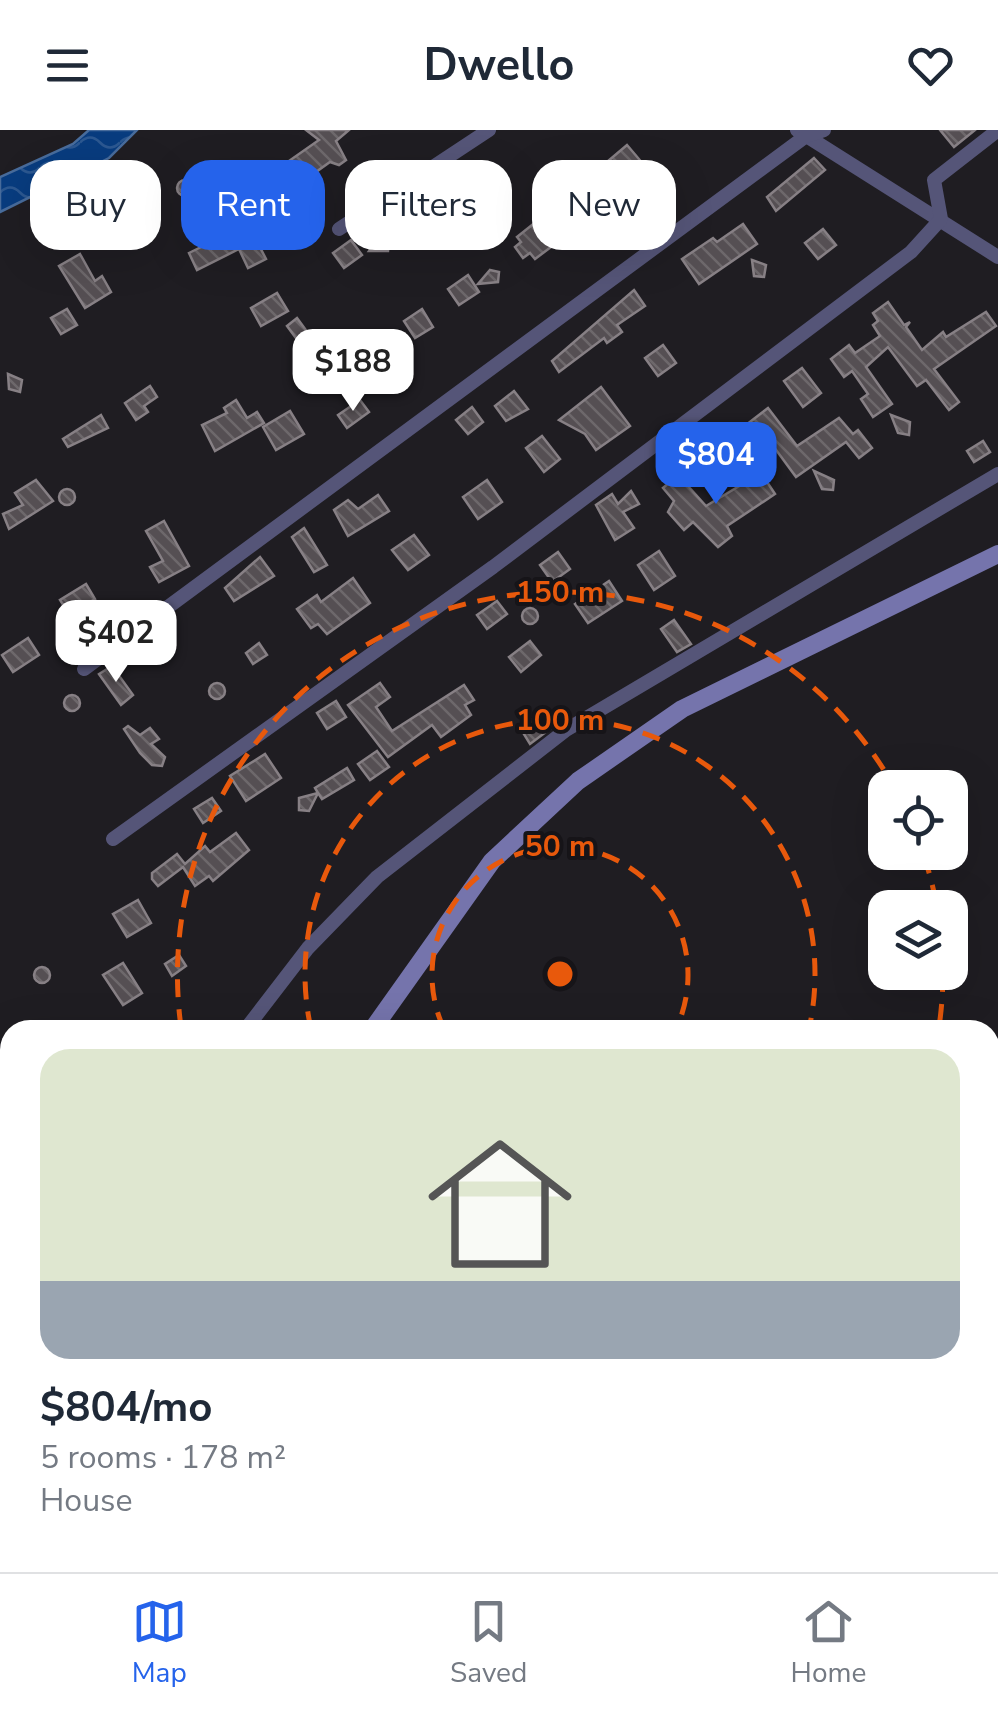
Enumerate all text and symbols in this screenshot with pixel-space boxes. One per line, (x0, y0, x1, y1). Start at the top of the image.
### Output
text: Dwello (423, 35, 575, 96)
icon: menu (40, 38, 95, 93)
icon: heart (903, 38, 958, 93)
chip: Buy (30, 160, 161, 250)
chip: Rent (181, 160, 325, 250)
chip: Filters (345, 160, 512, 250)
chip: New (532, 160, 676, 250)
pin: $188 (294, 329, 412, 414)
text: $188 (315, 340, 391, 383)
pin: $804 (657, 422, 775, 507)
text: $804 (678, 433, 754, 476)
text: 150 m (516, 572, 604, 613)
pin: $402 (57, 600, 175, 685)
text: $402 (78, 611, 154, 654)
text: 100 m (516, 700, 604, 741)
map controls (868, 770, 968, 990)
button: locate (868, 770, 968, 870)
text: 50 m (525, 826, 595, 867)
button: layers (868, 890, 968, 990)
centre of rings (542, 956, 578, 992)
icon: home (410, 1114, 590, 1294)
text: $804/mo (40, 1379, 212, 1436)
text: 5 rooms · 178 m² (40, 1436, 286, 1479)
text: House (40, 1479, 133, 1522)
tab: Map (132, 1594, 187, 1692)
tab: Saved (450, 1594, 527, 1692)
tab: Home (791, 1594, 866, 1692)

